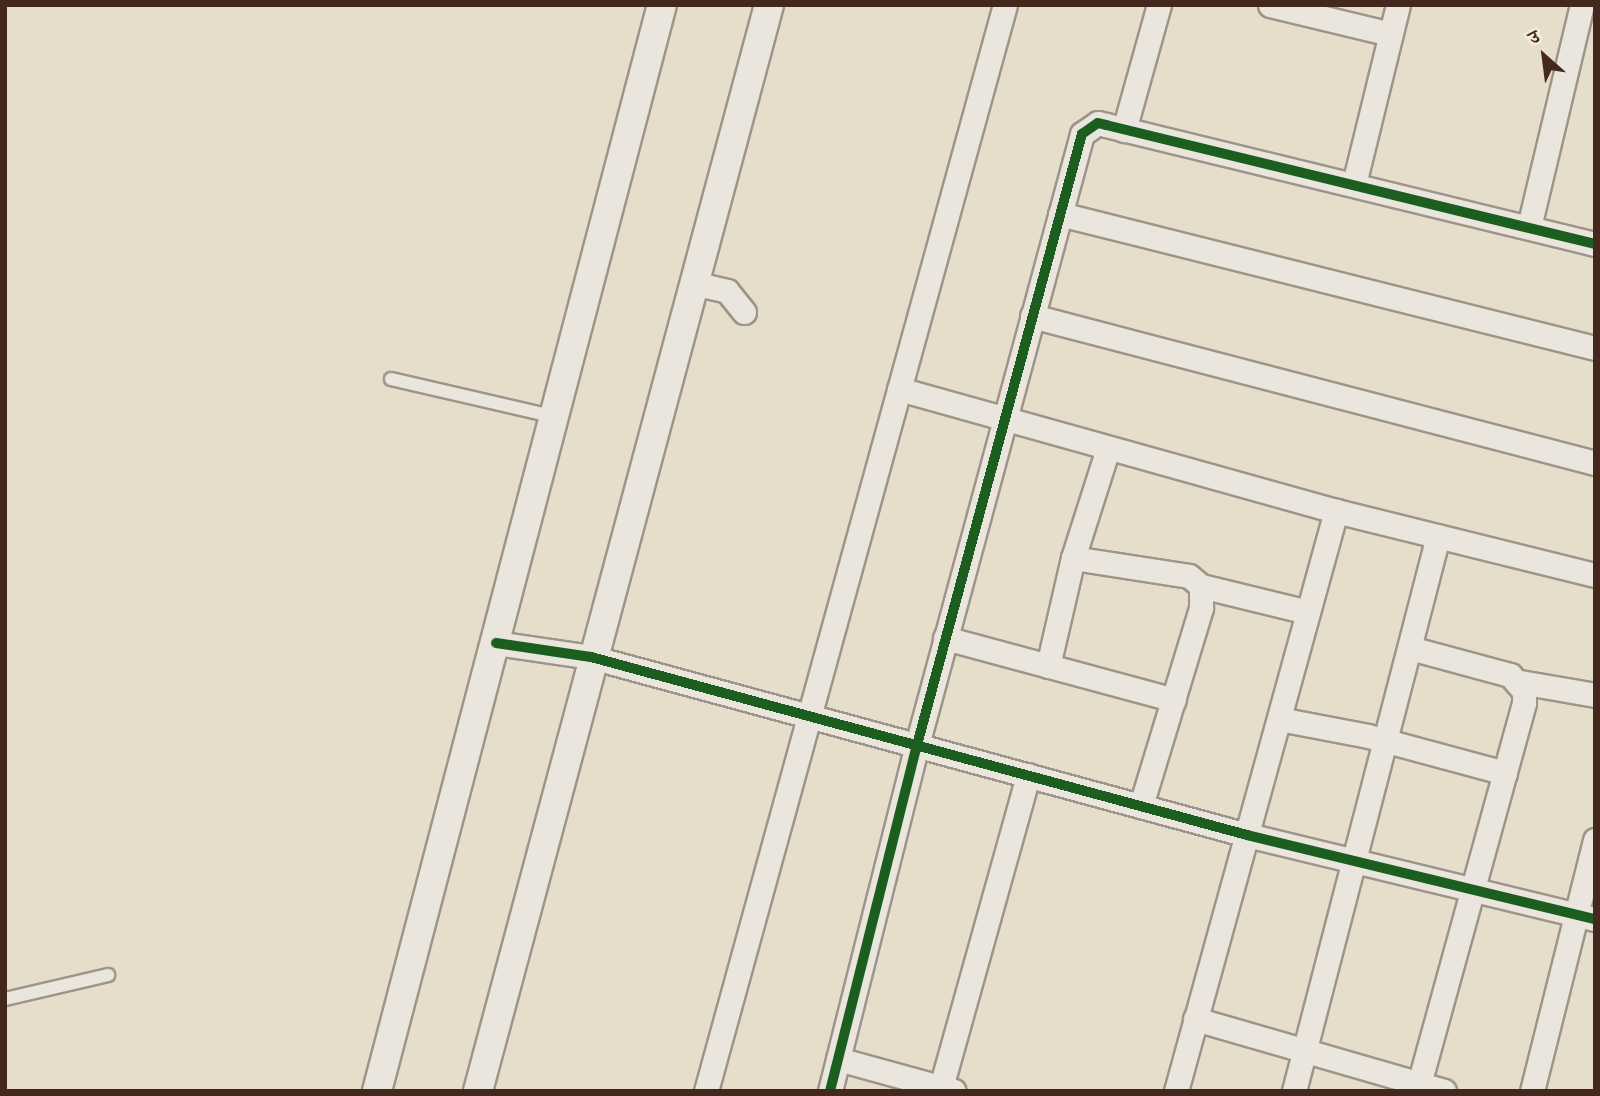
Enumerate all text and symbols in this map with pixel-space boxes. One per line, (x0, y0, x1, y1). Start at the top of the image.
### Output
north arrow (1509, 21, 1579, 91)
text: उ (1524, 24, 1544, 50)

